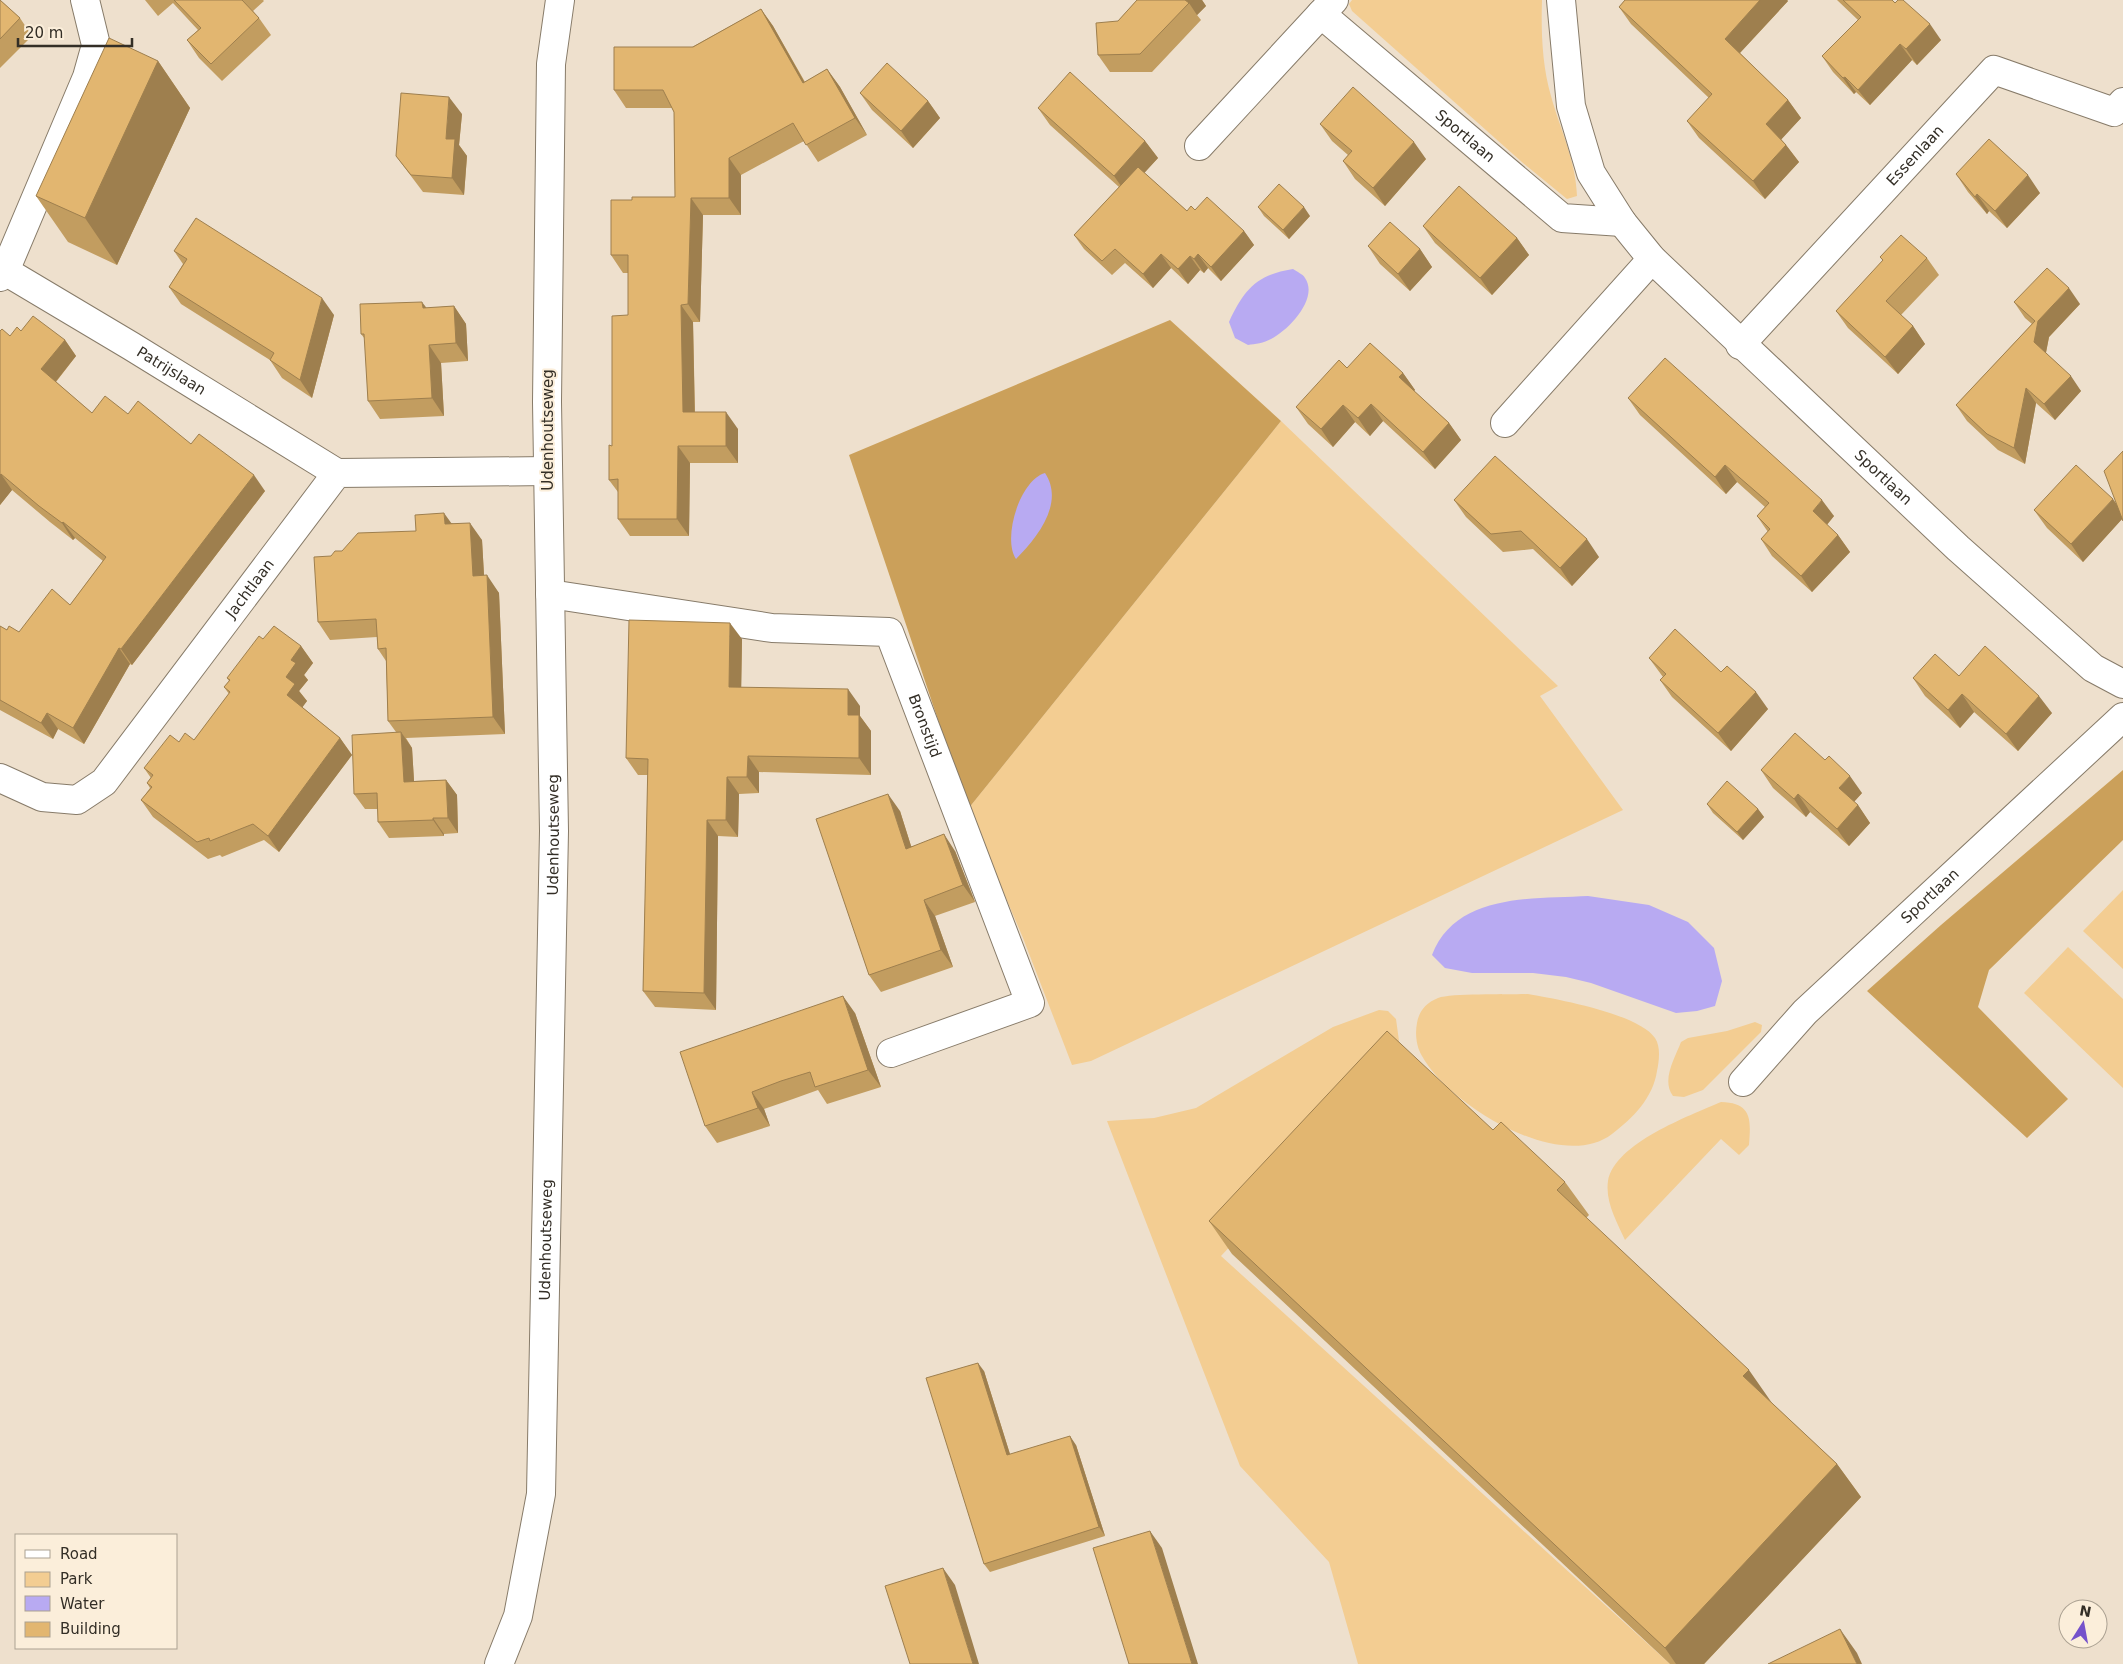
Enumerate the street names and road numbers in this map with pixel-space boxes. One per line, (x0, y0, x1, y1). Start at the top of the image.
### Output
street label: Sportlaan (1432, 106, 1499, 166)
street label: Essenlaan (1883, 121, 1947, 189)
street label: Patrijslaan (133, 343, 209, 399)
street label: Udenhoutseweg (539, 369, 557, 491)
street label: Sportlaan (1851, 446, 1916, 509)
street label: Jachtlaan (221, 555, 278, 622)
street label: Bronstijd (904, 692, 945, 760)
street label: Udenhoutseweg (544, 774, 563, 896)
street label: Sportlaan (1897, 865, 1963, 927)
street label: Udenhoutseweg (536, 1179, 556, 1301)

